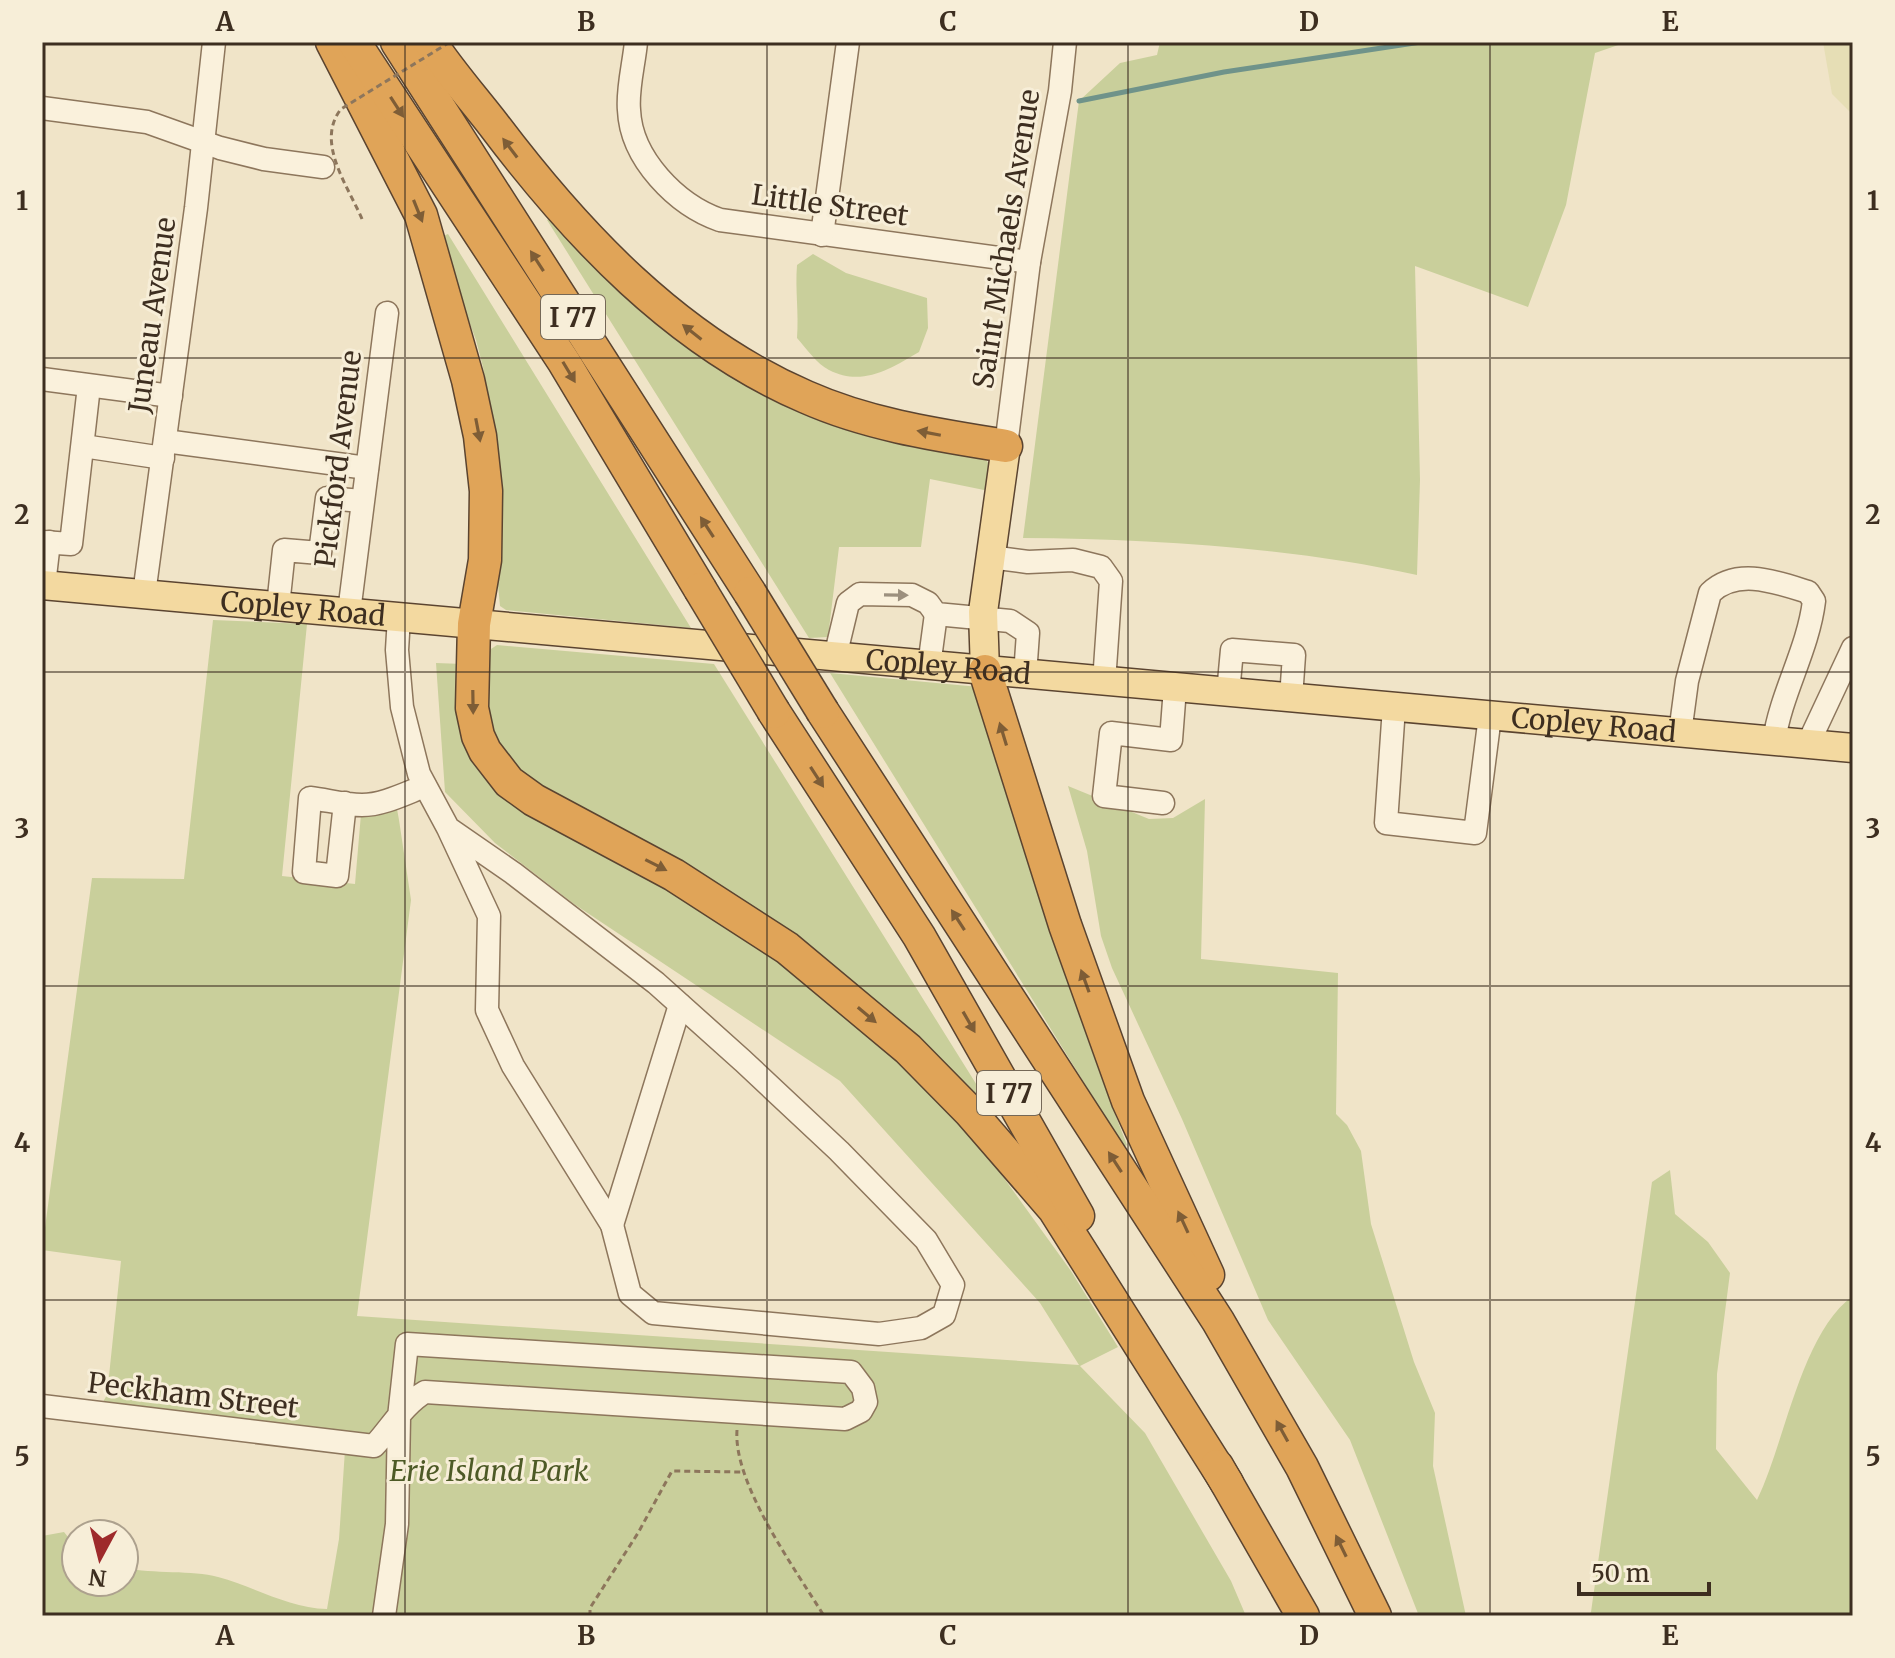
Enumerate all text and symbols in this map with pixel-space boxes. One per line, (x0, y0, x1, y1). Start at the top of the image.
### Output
text: A (215, 5, 235, 38)
text: B (577, 5, 595, 38)
text: C (939, 5, 957, 38)
text: D (1299, 5, 1319, 38)
text: E (1662, 5, 1679, 38)
street label: Saint Michaels Avenue (965, 87, 1047, 391)
one-way arrow (389, 97, 404, 118)
one-way arrow (503, 137, 518, 158)
street label: Little Street (749, 176, 911, 234)
text: 1 (16, 184, 28, 217)
text: 1 (1867, 184, 1879, 217)
one-way arrow (412, 199, 425, 223)
street label: Juneau Avenue (120, 215, 184, 416)
one-way arrow (531, 250, 545, 272)
road number: I 77 (541, 295, 605, 339)
one-way arrow (682, 324, 702, 340)
street label: Pickford Avenue (307, 348, 369, 570)
one-way arrow (562, 361, 576, 383)
one-way arrow (473, 418, 485, 443)
one-way arrow (916, 426, 941, 439)
text: 2 (14, 498, 30, 531)
text: 2 (1865, 498, 1881, 531)
one-way arrow (701, 516, 715, 538)
street label: Copley Road (219, 583, 387, 634)
one-way arrow (884, 589, 909, 601)
street label: Copley Road (864, 641, 1032, 692)
one-way arrow (466, 689, 479, 715)
street label: Copley Road (1510, 699, 1678, 750)
one-way arrow (996, 722, 1009, 746)
one-way arrow (809, 767, 824, 788)
text: 3 (15, 812, 29, 845)
text: 3 (1866, 812, 1880, 845)
one-way arrow (644, 859, 667, 872)
one-way arrow (951, 910, 966, 931)
one-way arrow (1078, 969, 1091, 993)
one-way arrow (857, 1006, 877, 1023)
one-way arrow (962, 1011, 976, 1033)
road number: I 77 (977, 1071, 1041, 1115)
text: 4 (14, 1126, 31, 1159)
text: 4 (1865, 1126, 1882, 1159)
one-way arrow (1108, 1151, 1122, 1173)
one-way arrow (1177, 1210, 1190, 1233)
street label: Peckham Street (86, 1364, 301, 1426)
one-way arrow (1276, 1419, 1289, 1442)
text: 5 (14, 1440, 30, 1473)
text: 5 (1865, 1440, 1881, 1473)
park label: Erie Island Park (389, 1453, 589, 1489)
north arrow (60, 1518, 140, 1598)
one-way arrow (1334, 1534, 1348, 1558)
scale bar (1579, 1546, 1709, 1596)
text: 50 m (1591, 1558, 1650, 1589)
text: N (87, 1563, 108, 1593)
text: A (215, 1619, 235, 1652)
text: B (577, 1619, 595, 1652)
text: C (939, 1619, 957, 1652)
text: D (1299, 1619, 1319, 1652)
text: E (1662, 1619, 1679, 1652)

